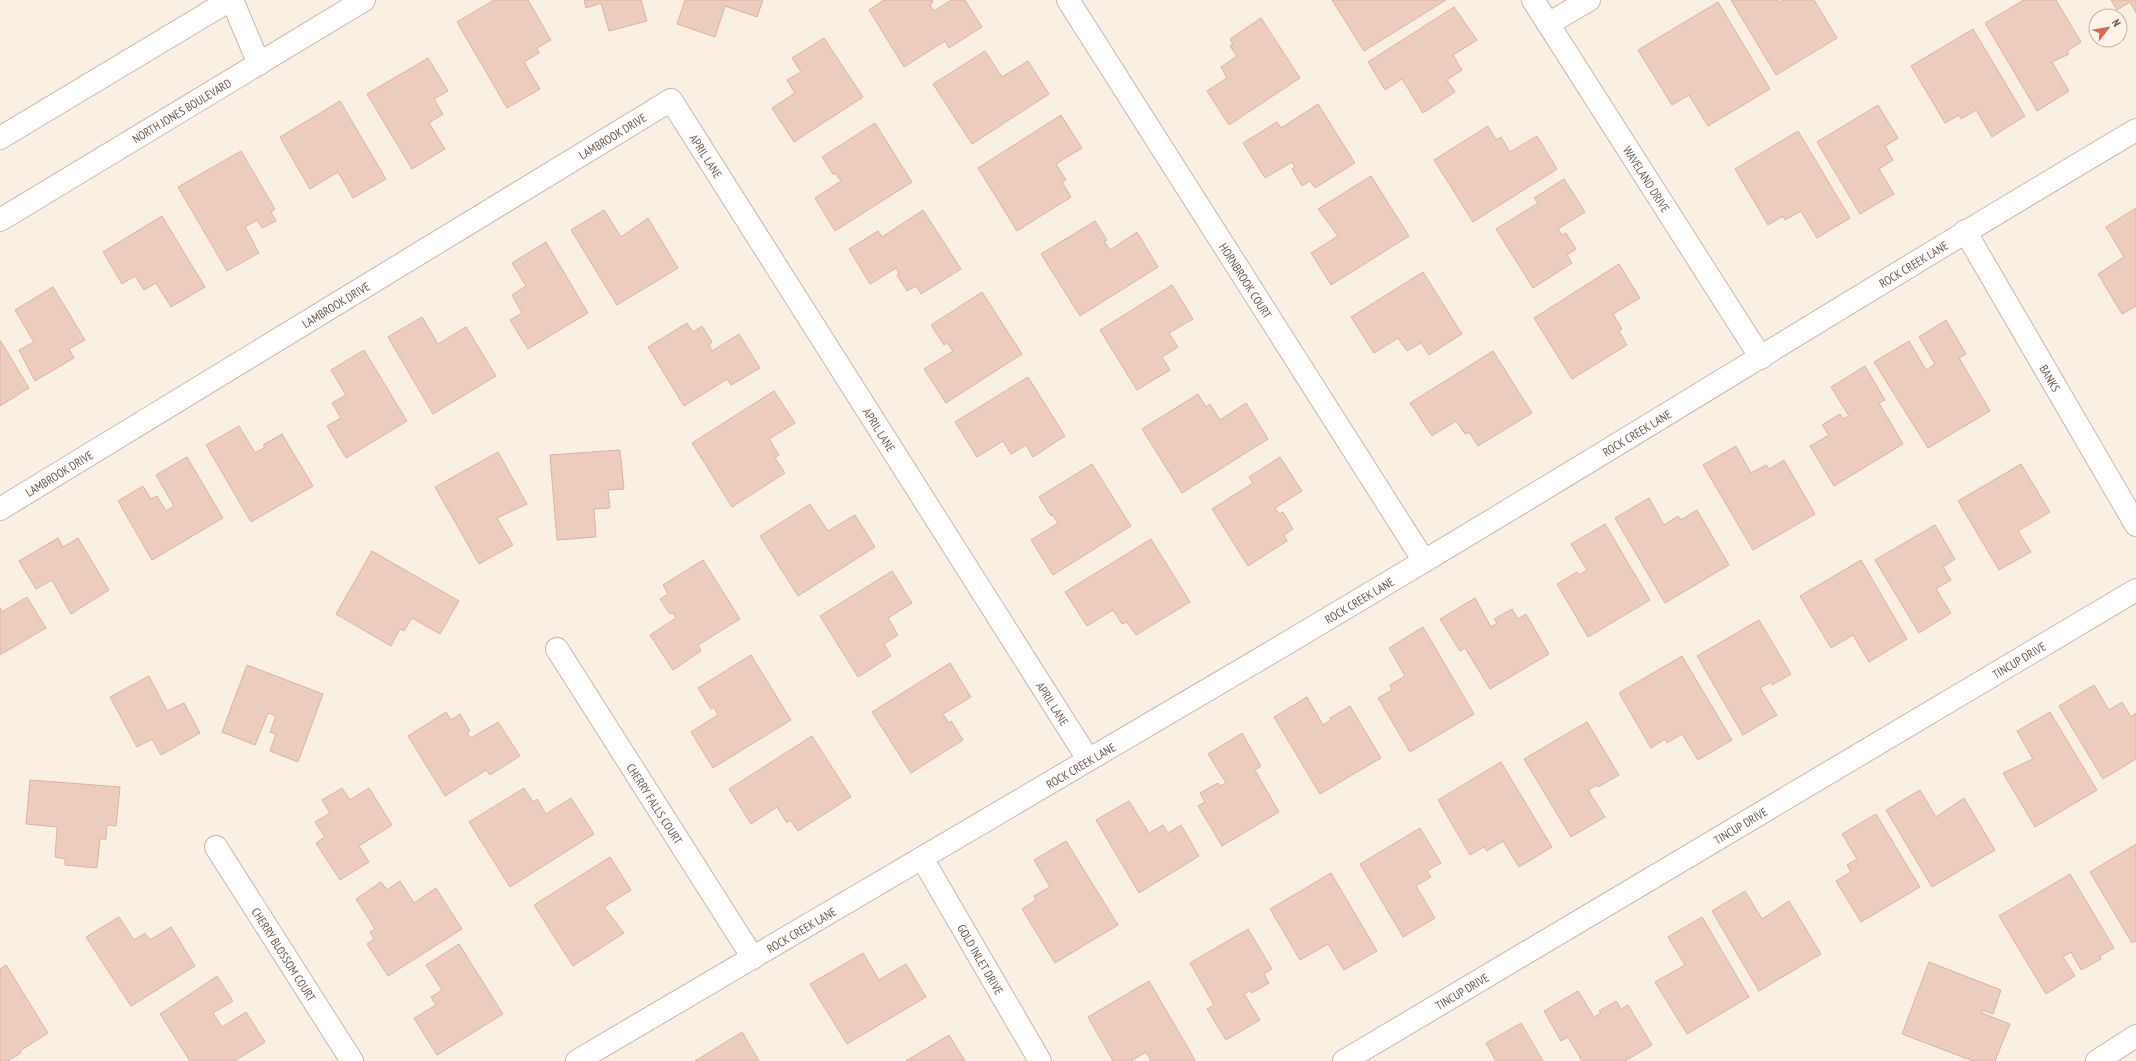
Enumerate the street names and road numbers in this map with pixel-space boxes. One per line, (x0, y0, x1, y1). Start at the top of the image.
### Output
street label: NORTH JONES BOULEVARD (129, 75, 234, 146)
street label: LAMBROOK DRIVE (576, 110, 649, 162)
street label: APRIL LANE (687, 131, 726, 181)
street label: WAVELAND DRIVE (1620, 143, 1673, 215)
street label: ROCK CREEK LANE (1876, 237, 1950, 290)
street label: HORNBROOK COURT (1216, 240, 1276, 321)
street label: LAMBROOK DRIVE (299, 278, 372, 331)
street label: BANKS (2037, 362, 2064, 394)
street label: APRIL LANE (860, 405, 899, 454)
street label: ROCK CREEK LANE (1599, 406, 1674, 459)
street label: LAMBROOK DRIVE (22, 447, 95, 499)
street label: ROCK CREEK LANE (1322, 574, 1396, 626)
street label: TINCUP DRIVE (1989, 638, 2048, 681)
street label: APRIL LANE (1033, 679, 1072, 728)
street label: ROCK CREEK LANE (1043, 739, 1118, 791)
street label: CHERRY FALLS COURT (624, 760, 687, 847)
street label: TINCUP DRIVE (1711, 804, 1770, 847)
street label: ROCK CREEK LANE (764, 903, 839, 956)
street label: CHERRY BLOSSOM COURT (249, 905, 320, 1004)
street label: GOLD INLET DRIVE (954, 921, 1007, 997)
street label: TINCUP DRIVE (1432, 969, 1491, 1013)

